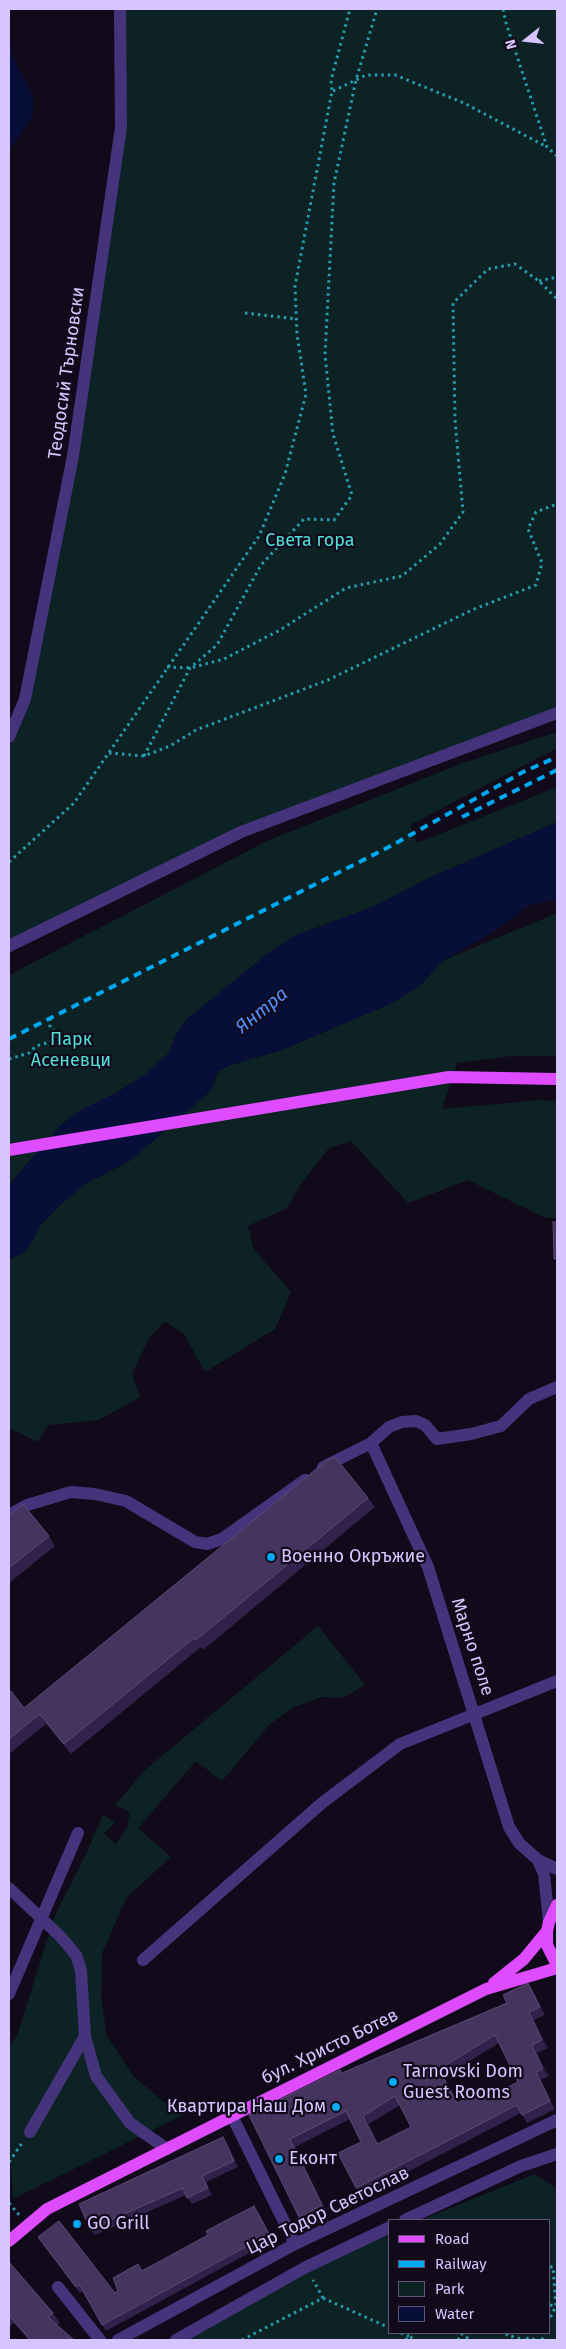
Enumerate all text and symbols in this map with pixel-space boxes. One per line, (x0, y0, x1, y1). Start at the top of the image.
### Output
north arrow (501, 15, 551, 65)
text: N (502, 37, 521, 51)
street label: Теодосий Търновски (44, 285, 90, 461)
park label: Света гора (265, 530, 355, 552)
water label: Янтра (231, 983, 293, 1039)
park label: Парк Асеневци (31, 1029, 111, 1072)
place label: Военно Окръжие (281, 1546, 425, 1568)
marker: Военно Окръжие (265, 1551, 277, 1563)
street label: Марно поле (446, 1595, 498, 1699)
street label: бул. Христо Ботев (258, 2005, 402, 2089)
place label: Tarnovski Dom Guest Rooms (403, 2061, 523, 2104)
marker: Tarnovski Dom Guest Rooms (387, 2076, 399, 2088)
place label: Квартира Наш Дом (167, 2096, 326, 2118)
marker: Квартира Наш Дом (330, 2101, 342, 2113)
place label: Еконт (289, 2148, 337, 2170)
marker: Еконт (273, 2153, 285, 2165)
street label: Цар Тодор Светослав (243, 2162, 413, 2260)
place label: GO Grill (87, 2213, 150, 2235)
marker: GO Grill (71, 2218, 83, 2230)
legend (388, 2219, 551, 2334)
text: Road (435, 2230, 470, 2248)
text: Railway (435, 2255, 487, 2273)
text: Park (435, 2280, 465, 2298)
text: Water (435, 2305, 474, 2323)

